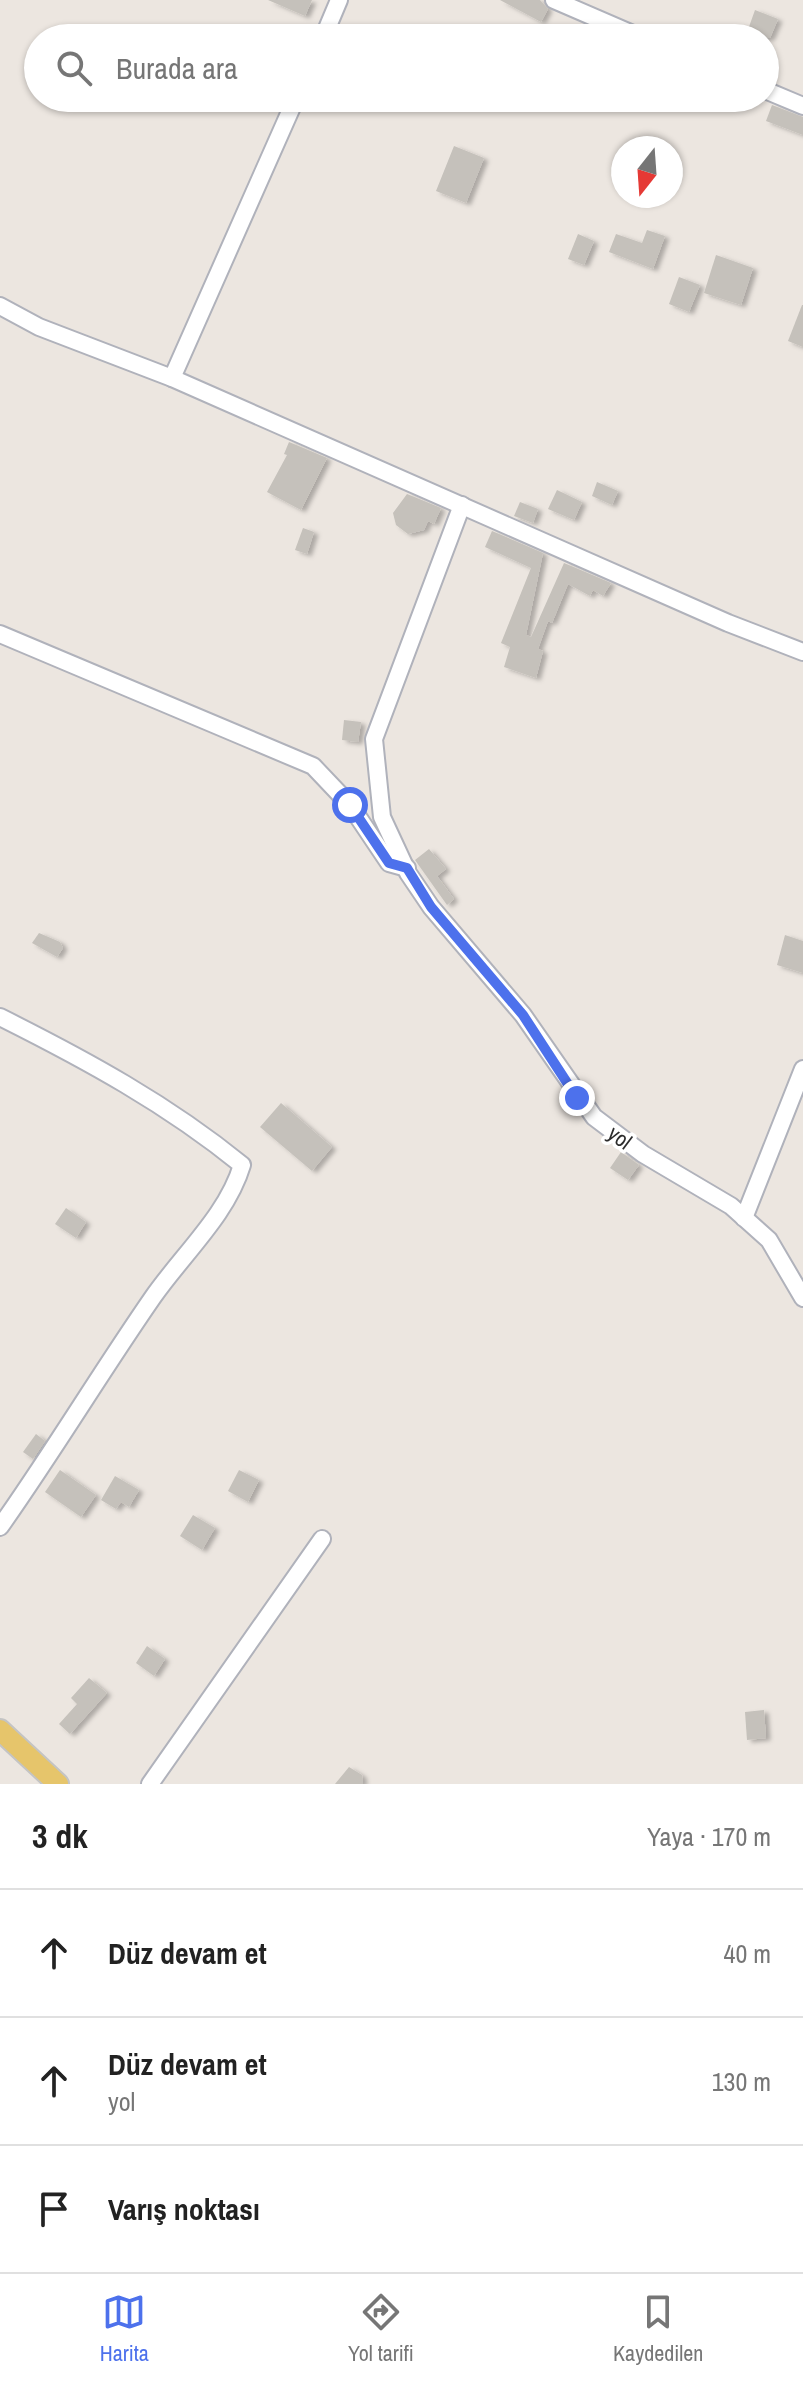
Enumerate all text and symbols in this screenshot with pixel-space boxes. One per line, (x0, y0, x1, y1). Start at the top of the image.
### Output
search box (24, 24, 779, 112)
icon: search (52, 46, 96, 90)
text: Burada ara (116, 48, 238, 88)
north arrow (611, 136, 683, 208)
route start (332, 787, 368, 823)
route end (559, 1080, 595, 1116)
street label: yol (602, 1118, 638, 1156)
text: 3 dk (32, 1813, 88, 1859)
text: Yaya · 170 m (647, 1819, 771, 1854)
icon: ahead (32, 1931, 76, 1975)
text: Düz devam et (108, 1933, 267, 1973)
text: 40 m (724, 1936, 771, 1971)
text: Düz devam et (108, 2044, 267, 2084)
icon: ahead (32, 2059, 76, 2103)
text: 130 m (712, 2064, 771, 2099)
text: yol (108, 2084, 135, 2119)
icon: arrive (32, 2187, 76, 2231)
text: Varış noktası (108, 2189, 260, 2229)
tab: Harita (100, 2290, 149, 2368)
tab: Yol tarifi (348, 2290, 414, 2368)
tab: Kaydedilen (613, 2290, 703, 2368)

